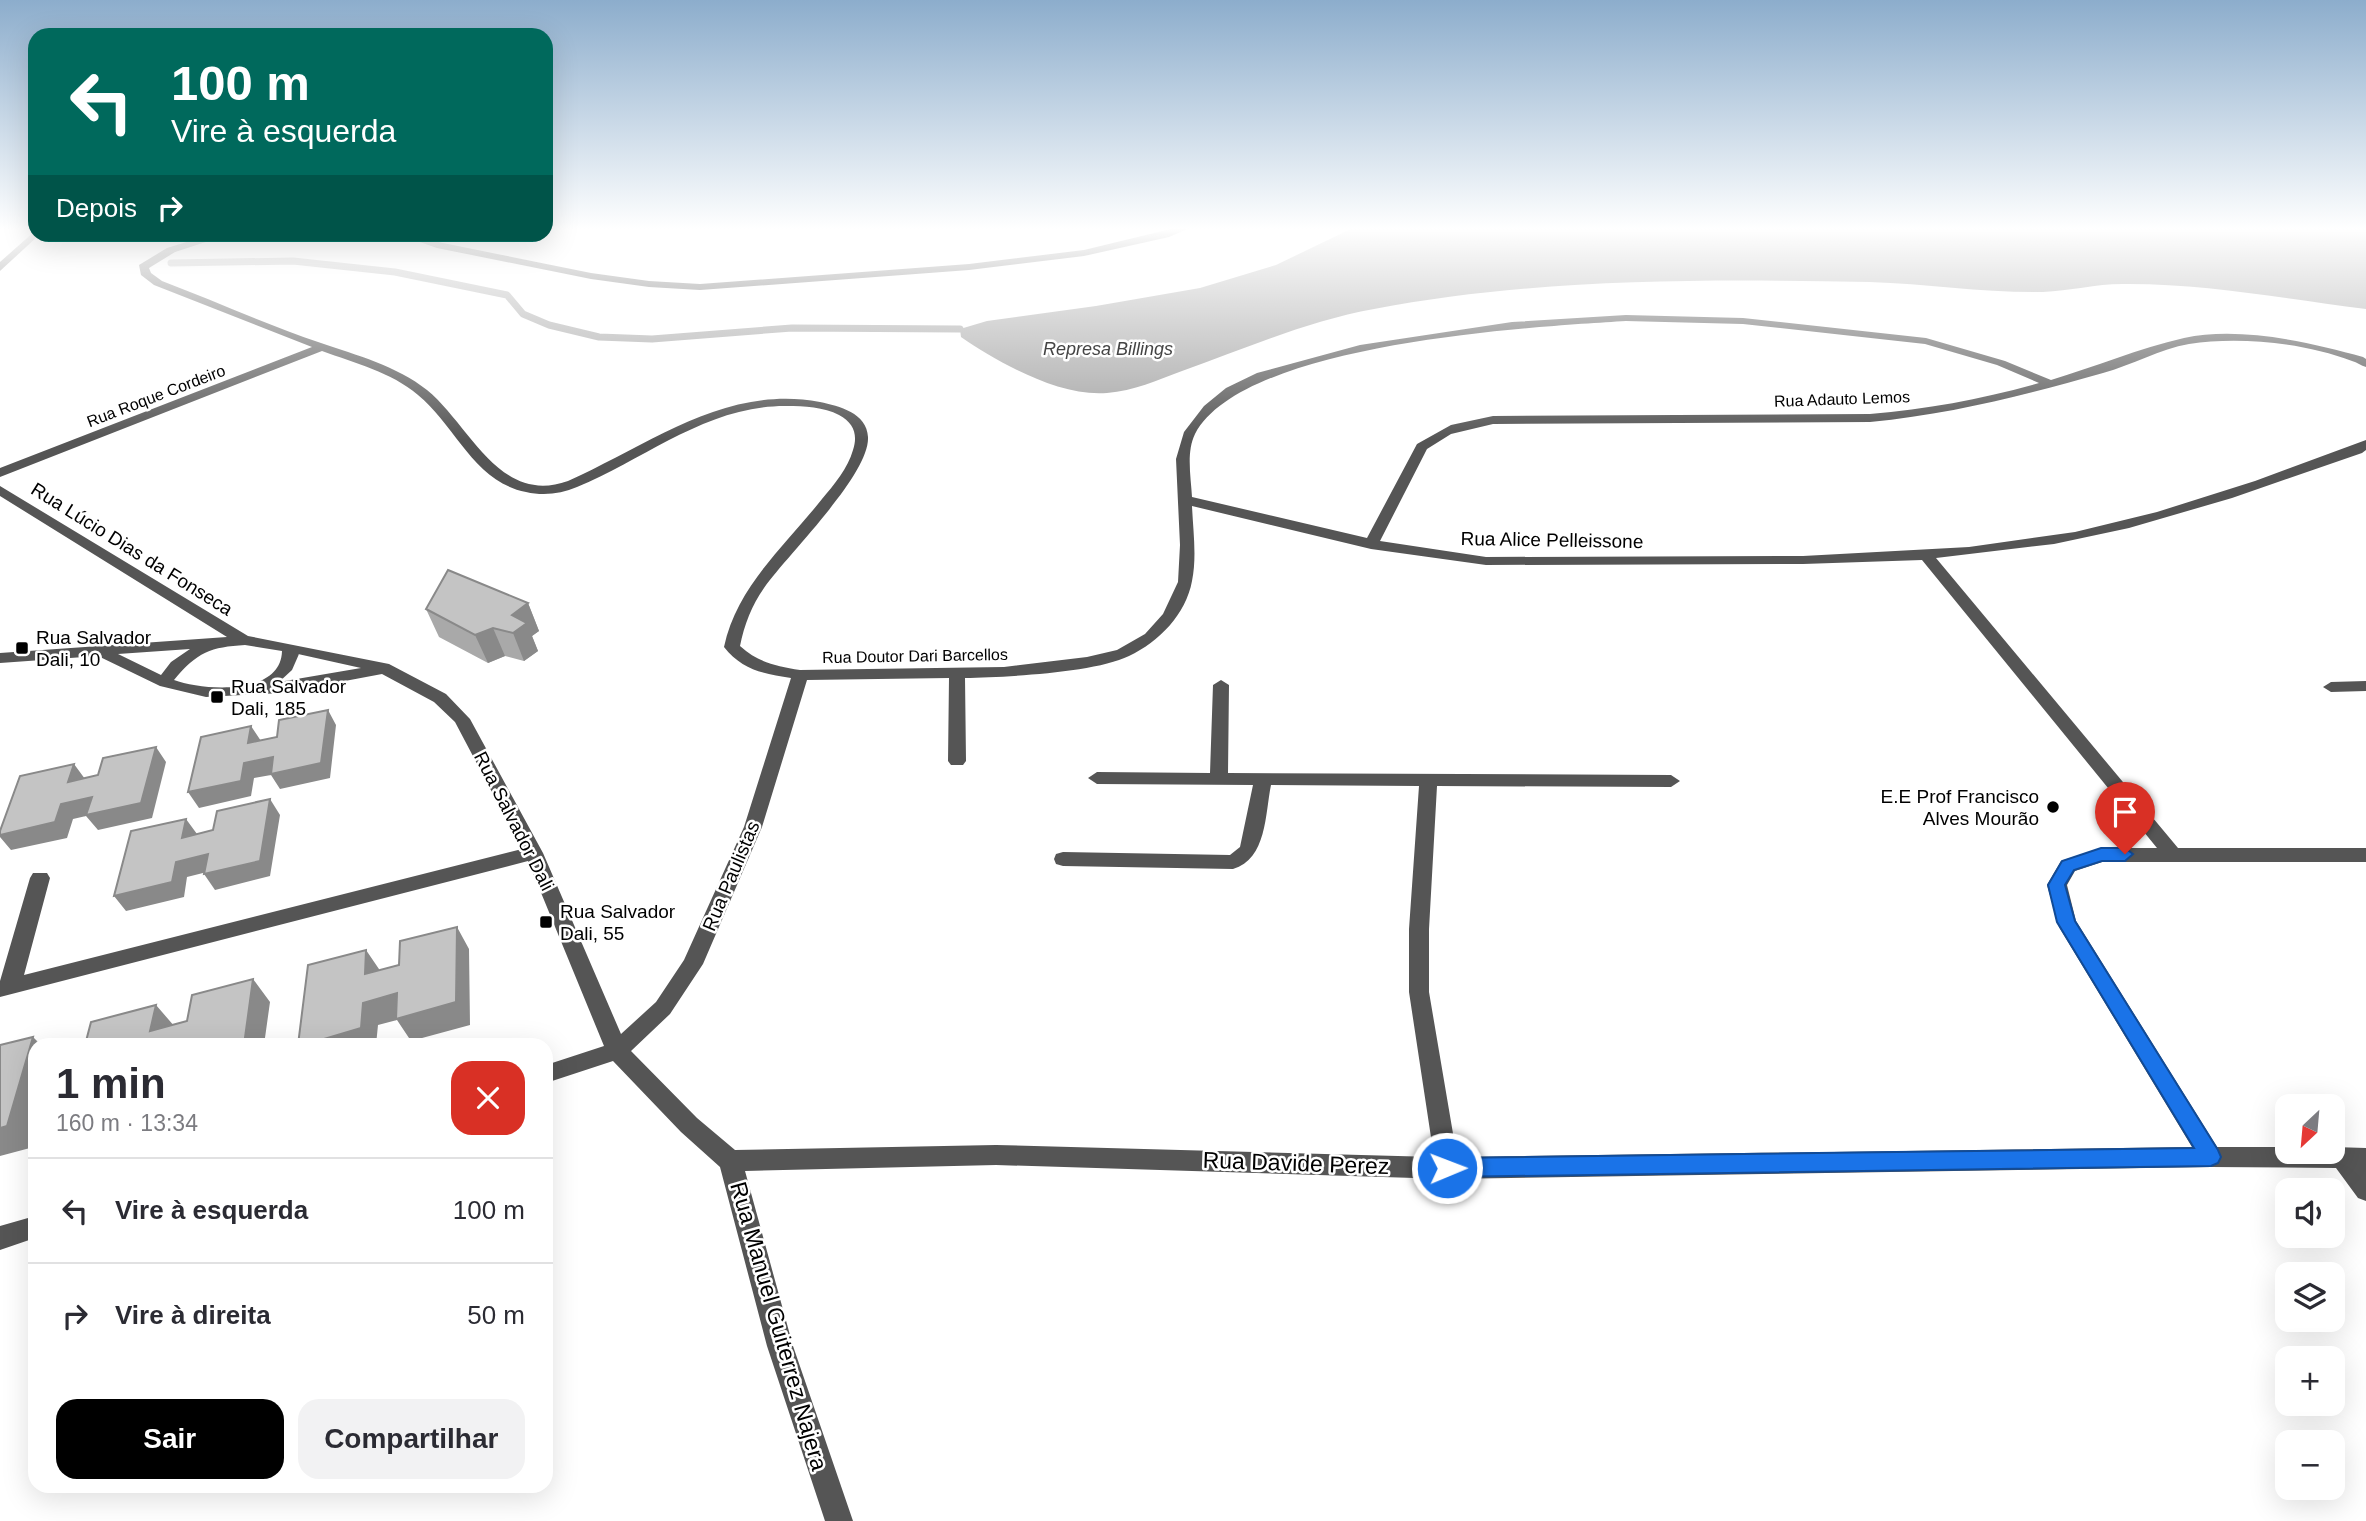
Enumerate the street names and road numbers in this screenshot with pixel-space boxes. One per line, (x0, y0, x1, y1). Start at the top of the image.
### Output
street label: Rua Roque Cordeiro (84, 362, 228, 430)
street label: Rua Adauto Lemos (1774, 388, 1910, 410)
street label: Rua Lúcio Dias da Fonseca (27, 478, 237, 620)
street label: Rua Alice Pelleissone (1460, 528, 1644, 552)
street label: Rua Doutor Dari Barcellos (822, 646, 1008, 666)
street label: Rua Salvador Dali (470, 748, 558, 894)
street label: Rua Paulistas (698, 818, 764, 934)
street label: Rua Davide Perez (1202, 1147, 1390, 1179)
street label: Rua Manuel Guiterrez Najera (725, 1179, 833, 1474)

